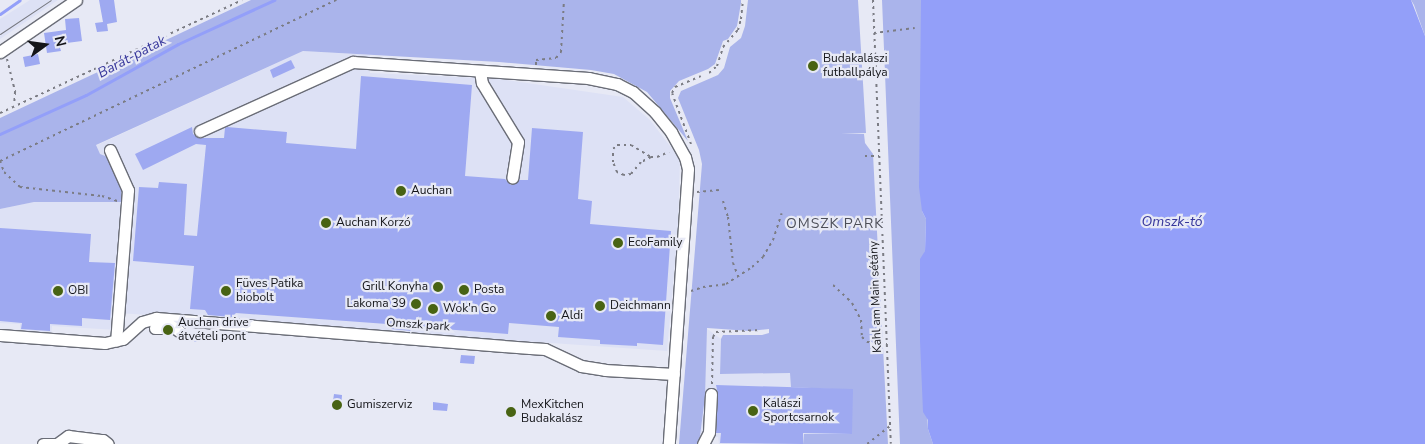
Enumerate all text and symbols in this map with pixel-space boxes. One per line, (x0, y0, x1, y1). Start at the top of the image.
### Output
north arrow (20, 20, 70, 70)
water label: Barát-patak (95, 32, 169, 82)
text: N (50, 34, 71, 49)
place label: Budakalászi futballpálya (823, 52, 888, 80)
marker: Budakalászi futballpálya (807, 60, 819, 72)
place label: Auchan (411, 184, 452, 198)
marker: Auchan (395, 185, 407, 197)
water label: Omszk-tó (1141, 214, 1203, 230)
place label: Auchan Korzó (336, 216, 411, 230)
district label: OMSZK PARK (785, 216, 885, 232)
marker: Auchan Korzó (320, 217, 332, 229)
place label: EcoFamily (628, 236, 682, 250)
marker: EcoFamily (612, 237, 624, 249)
street label: Kahl am Main sétány (867, 241, 885, 353)
place label: Füves Patika biobolt (236, 277, 303, 305)
place label: Grill Konyha (362, 280, 428, 294)
marker: Grill Konyha (432, 281, 444, 293)
place label: Posta (474, 283, 504, 297)
place label: OBI (68, 284, 88, 298)
marker: Posta (458, 284, 470, 296)
marker: OBI (52, 285, 64, 297)
marker: Füves Patika biobolt (220, 285, 232, 297)
place label: Lakoma 39 (346, 297, 406, 311)
marker: Lakoma 39 (410, 298, 422, 310)
place label: Deichmann (610, 299, 671, 313)
marker: Deichmann (594, 300, 606, 312)
place label: Wok'n Go (443, 302, 496, 316)
marker: Wok'n Go (427, 303, 439, 315)
place label: Aldi (561, 309, 583, 323)
marker: Aldi (545, 310, 557, 322)
place label: Auchan drive átvételi pont (178, 316, 249, 344)
street label: Omszk park (386, 316, 450, 334)
marker: Auchan drive átvételi pont (162, 324, 174, 336)
place label: Kalászi Sportcsarnok (763, 397, 834, 425)
place label: Gumiszerviz (347, 398, 412, 412)
place label: MexKitchen Budakalász (521, 398, 584, 426)
marker: Gumiszerviz (331, 399, 343, 411)
marker: Kalászi Sportcsarnok (747, 405, 759, 417)
marker: MexKitchen Budakalász (505, 406, 517, 418)

